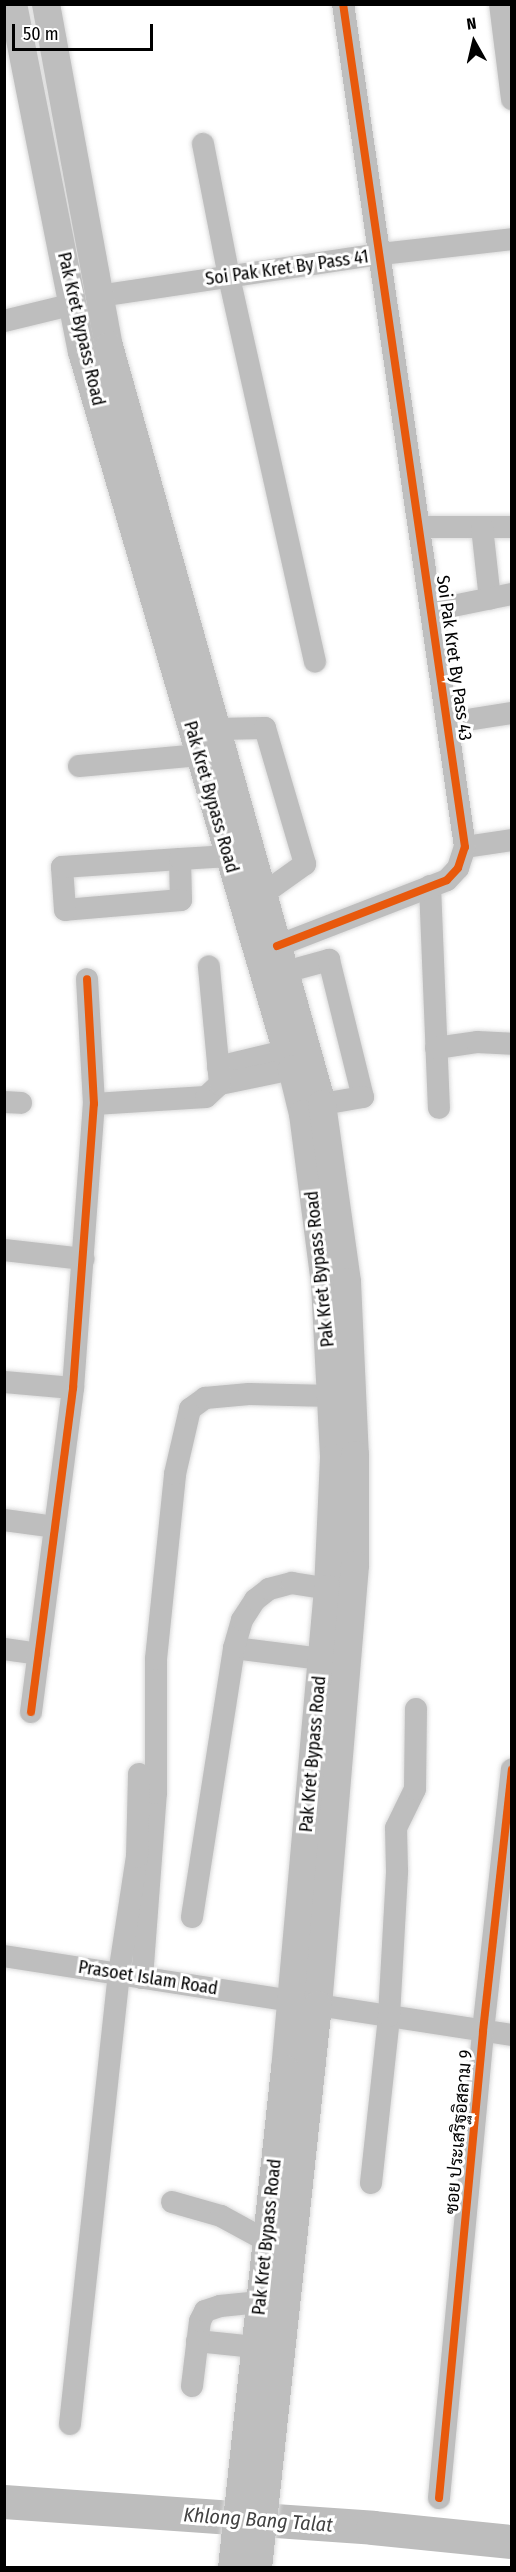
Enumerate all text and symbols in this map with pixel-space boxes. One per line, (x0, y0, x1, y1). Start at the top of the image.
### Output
scale bar (15, 12, 156, 50)
north arrow (444, 12, 504, 72)
text: N (465, 14, 477, 34)
text: 50 m (23, 23, 59, 45)
street label: Soi Pak Kret By Pass 41 (204, 246, 370, 290)
street label: Pak Kret Bypass Road (53, 250, 109, 408)
street label: Soi Pak Kret By Pass 43 (432, 574, 476, 742)
street label: Pak Kret Bypass Road (179, 719, 243, 875)
street label: Pak Kret Bypass Road (301, 1190, 339, 1348)
street label: Pak Kret Bypass Road (295, 1675, 331, 1833)
street label: Prasoet Islam Road (77, 1956, 219, 2000)
street label: ซอย ประเสริฐอิสลาม 9 (441, 2049, 477, 2215)
street label: Pak Kret Bypass Road (248, 2158, 286, 2316)
water label: Khlong Bang Talat (183, 2503, 333, 2537)

